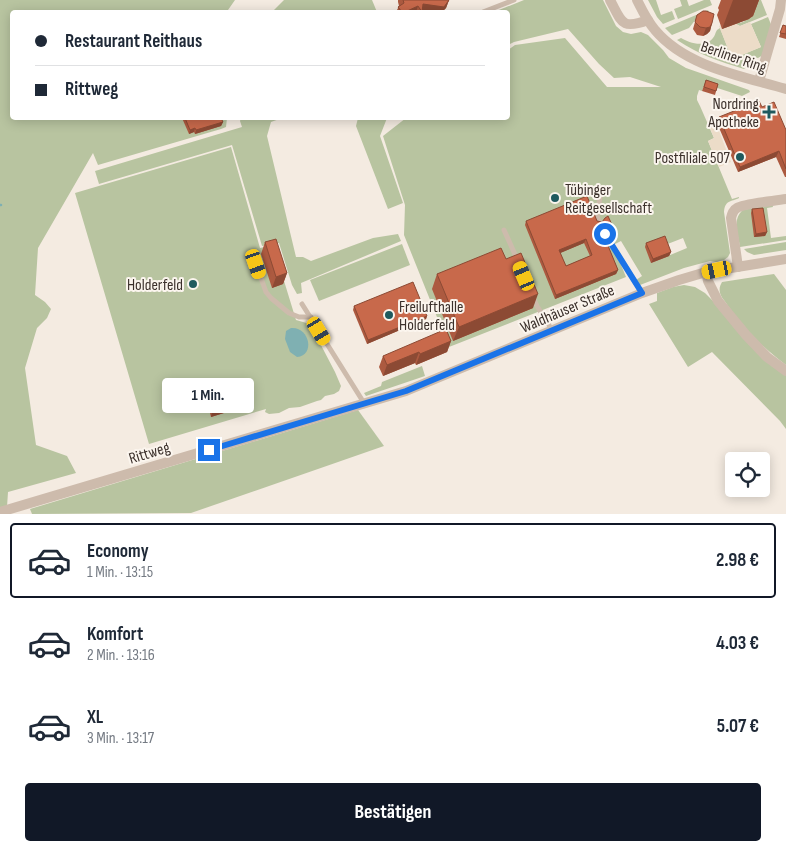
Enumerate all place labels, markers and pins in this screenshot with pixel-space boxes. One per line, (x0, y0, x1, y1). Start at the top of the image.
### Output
place label: Nordring Apotheke (707, 95, 759, 132)
marker: Nordring Apotheke (763, 106, 775, 118)
place label: Postfiliale 507 (655, 149, 731, 168)
marker: Postfiliale 507 (734, 151, 746, 163)
place label: Tübinger Reitgesellschaft (565, 181, 652, 218)
marker: Tübinger Reitgesellschaft (549, 192, 561, 204)
place label: Holderfeld (127, 276, 183, 295)
marker: Holderfeld (187, 278, 199, 290)
place label: Freilufthalle Holderfeld (399, 298, 463, 335)
marker: Freilufthalle Holderfeld (383, 309, 395, 321)

